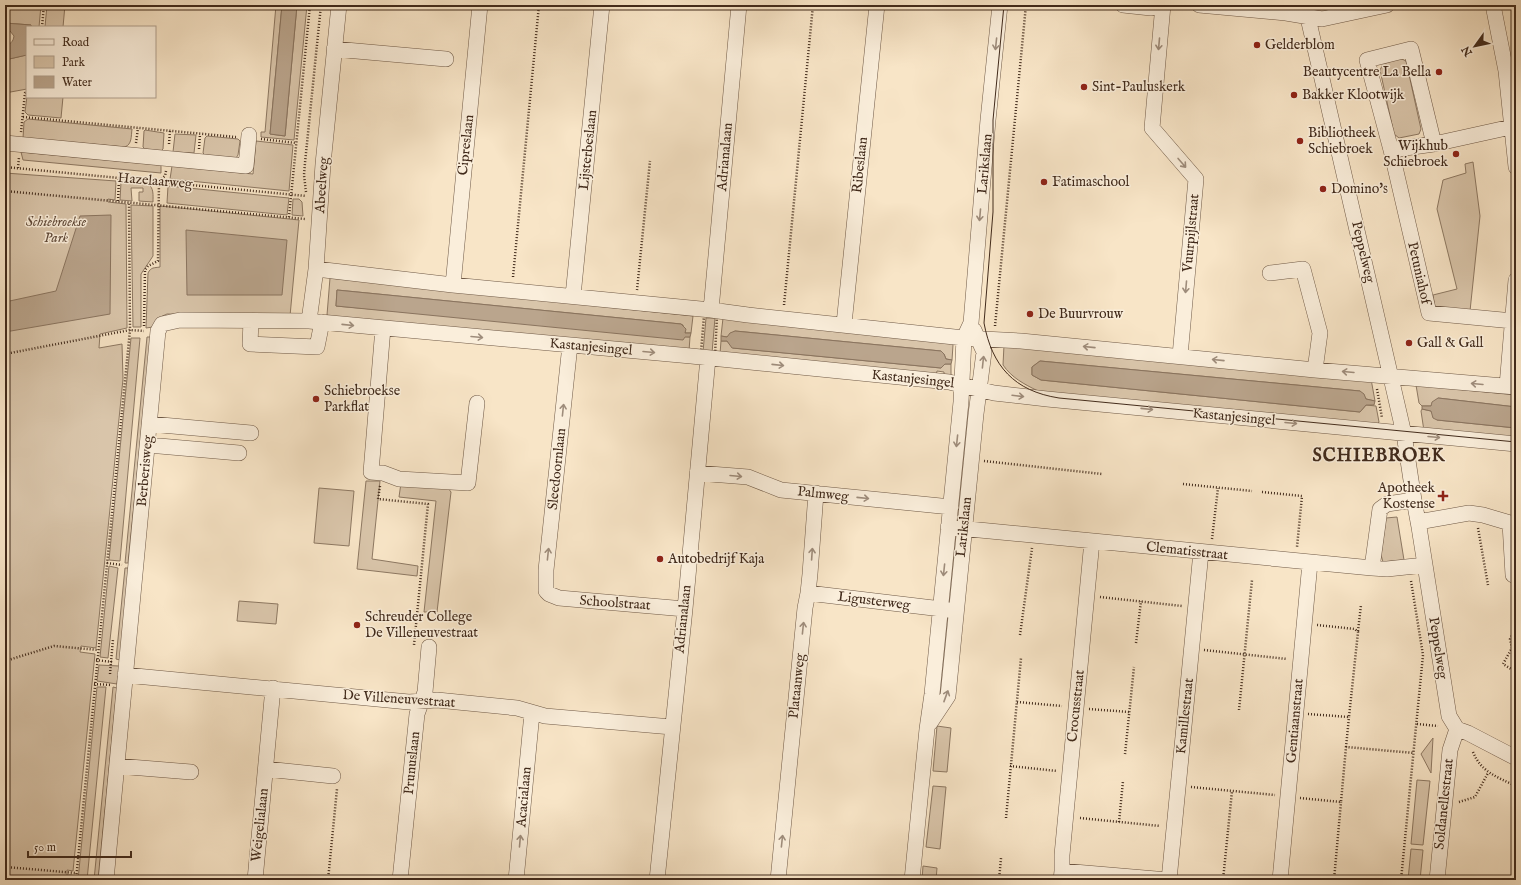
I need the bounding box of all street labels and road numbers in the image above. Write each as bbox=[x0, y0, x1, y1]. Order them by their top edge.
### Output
street label: Lijsterbeslaan bbox=[575, 109, 601, 191]
street label: Cipreslaan bbox=[454, 113, 478, 176]
street label: Adrianalaan bbox=[713, 121, 737, 193]
street label: Larikslaan bbox=[973, 132, 997, 195]
street label: Ribeslaan bbox=[848, 135, 872, 194]
street label: Abeelweg bbox=[311, 156, 333, 215]
street label: Hazelaarweg bbox=[117, 169, 194, 193]
street label: Vuurpijlstraat bbox=[1179, 193, 1203, 274]
street label: Peppelweg bbox=[1347, 219, 1379, 285]
street label: Petuniahof bbox=[1403, 240, 1436, 309]
street label: Kastanjesingel bbox=[549, 334, 633, 360]
street label: Kastanjesingel bbox=[871, 366, 955, 392]
street label: Kastanjesingel bbox=[1192, 404, 1276, 430]
street label: Sleedoornlaan bbox=[544, 427, 570, 511]
street label: Berberisweg bbox=[133, 434, 157, 508]
street label: Palmweg bbox=[796, 482, 850, 506]
street label: Larikslaan bbox=[952, 495, 976, 558]
street label: Clematisstraat bbox=[1145, 538, 1229, 564]
street label: Adrianalaan bbox=[670, 583, 696, 655]
street label: Ligusterweg bbox=[837, 588, 912, 614]
street label: Schoolstraat bbox=[579, 592, 651, 614]
street label: Peppelweg bbox=[1424, 616, 1452, 681]
street label: Plataanweg bbox=[785, 652, 809, 719]
street label: Crocusstraat bbox=[1063, 669, 1089, 743]
street label: Kamillestraat bbox=[1172, 677, 1198, 755]
street label: Gentiaanstraat bbox=[1282, 678, 1308, 764]
street label: De Villeneuvestraat bbox=[342, 686, 456, 712]
street label: Prunuslaan bbox=[400, 730, 424, 795]
street label: Soldanellestraat bbox=[1430, 757, 1458, 851]
street label: Acacialaan bbox=[512, 765, 536, 829]
street label: Weigelialaan bbox=[247, 787, 273, 863]

